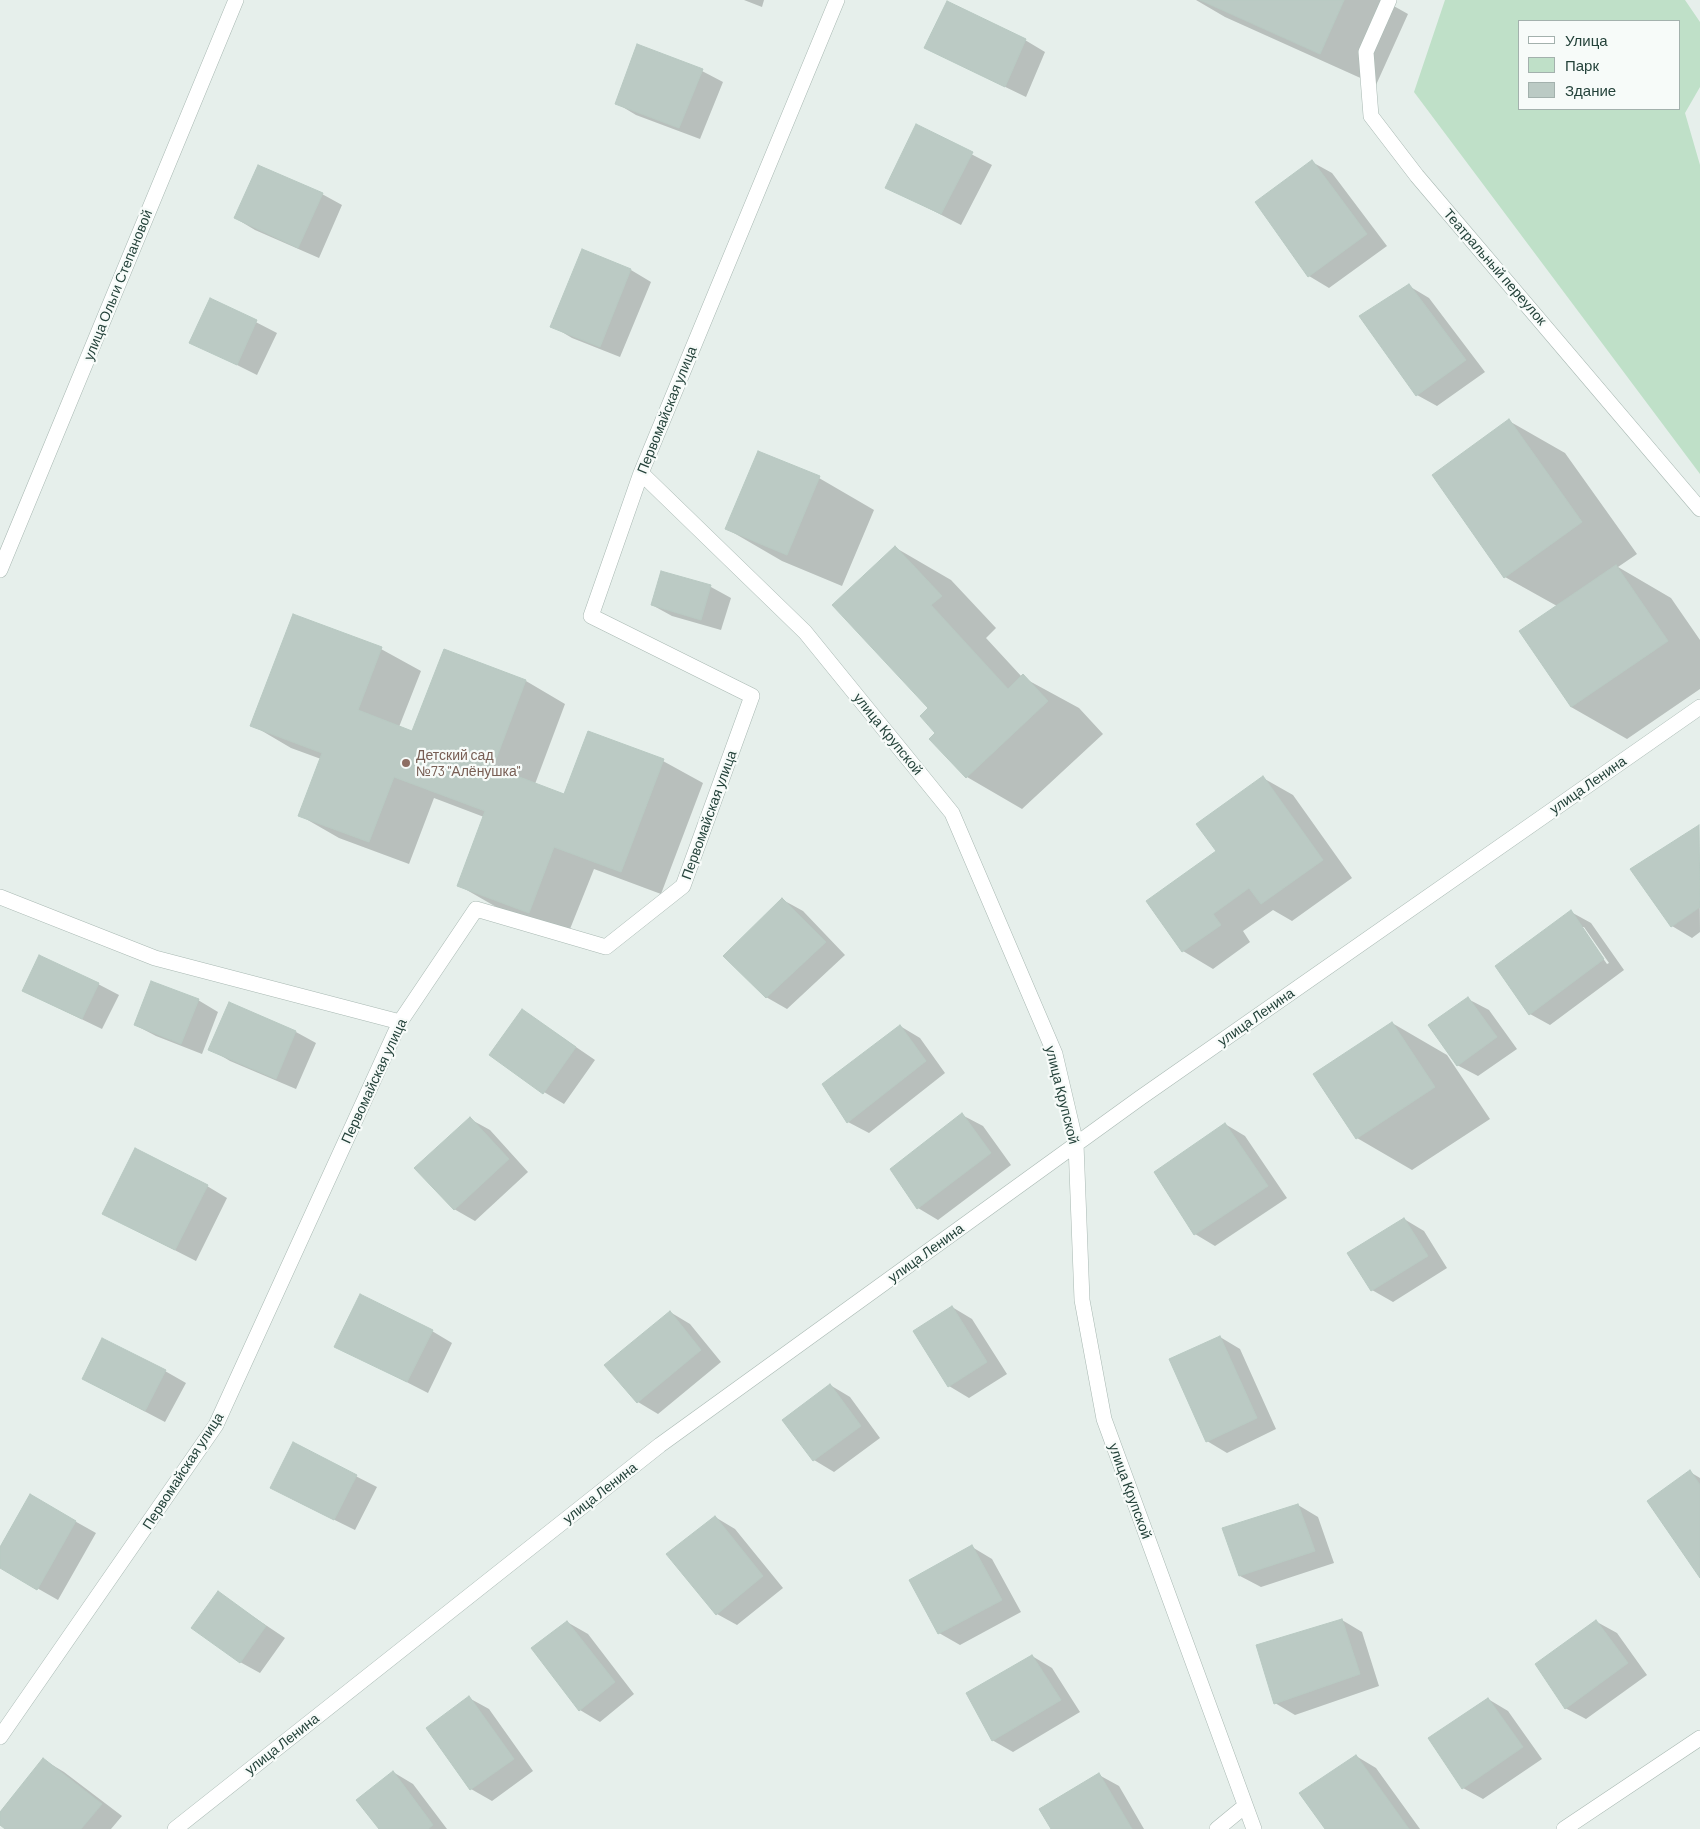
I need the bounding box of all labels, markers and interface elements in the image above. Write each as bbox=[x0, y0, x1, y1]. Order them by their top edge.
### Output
legend bbox=[1518, 20, 1680, 110]
text: Улица bbox=[1565, 31, 1608, 49]
text: Парк bbox=[1565, 56, 1599, 74]
text: Здание bbox=[1565, 81, 1616, 99]
street label: Театральный переулок bbox=[1440, 205, 1550, 329]
street label: улица Ольги Степановой bbox=[80, 207, 156, 363]
street label: Первомайская улица bbox=[634, 344, 700, 476]
street label: улица Крупской bbox=[850, 690, 926, 778]
place label: Детский сад №73 "Алёнушка" bbox=[416, 747, 520, 780]
street label: Первомайская улица bbox=[678, 748, 740, 882]
street label: улица Ленина bbox=[1547, 753, 1629, 817]
marker: Детский сад №73 "Алёнушка" bbox=[400, 757, 412, 769]
street label: улица Ленина bbox=[1215, 985, 1297, 1049]
street label: Первомайская улица bbox=[338, 1016, 410, 1146]
street label: улица Крупской bbox=[1042, 1044, 1082, 1146]
street label: улица Ленина bbox=[885, 1220, 967, 1286]
street label: Первомайская улица bbox=[139, 1409, 227, 1533]
street label: улица Крупской bbox=[1105, 1441, 1155, 1541]
street label: улица Ленина bbox=[560, 1459, 640, 1527]
street label: улица Ленина bbox=[242, 1710, 322, 1778]

